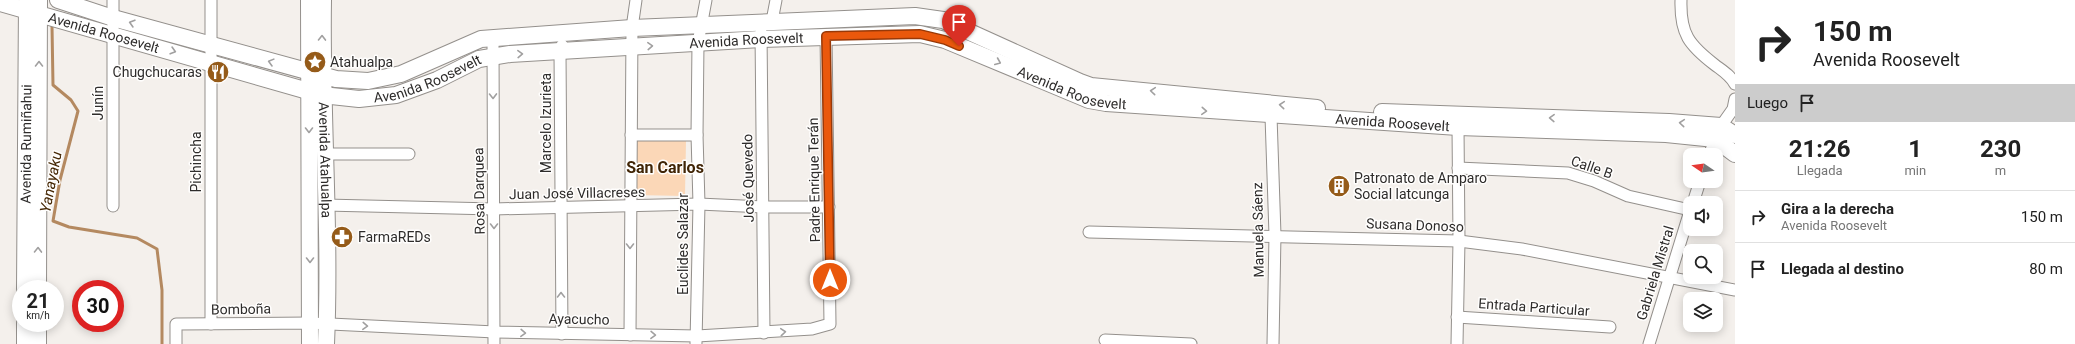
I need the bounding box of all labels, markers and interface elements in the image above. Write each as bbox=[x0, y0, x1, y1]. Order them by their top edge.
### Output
pin bbox=[942, 5, 976, 46]
street label: Avenida Roosevelt bbox=[47, 9, 161, 56]
icon: arrive bbox=[948, 11, 970, 33]
text: 150 m bbox=[1813, 15, 1892, 48]
icon: right bbox=[1747, 16, 1799, 68]
one-way arrow bbox=[129, 19, 136, 28]
street label: Avenida Roosevelt bbox=[689, 30, 804, 51]
one-way arrow bbox=[318, 35, 326, 41]
one-way arrow bbox=[647, 42, 653, 50]
one-way arrow bbox=[169, 46, 176, 55]
place icon: Atahualpa bbox=[302, 49, 328, 75]
one-way arrow bbox=[517, 49, 523, 58]
text: Avenida Roosevelt bbox=[1813, 49, 1960, 70]
street label: Avenida Roosevelt bbox=[373, 51, 484, 105]
place label: Atahualpa bbox=[330, 54, 393, 70]
one-way arrow bbox=[268, 58, 275, 67]
one-way arrow bbox=[995, 58, 1002, 66]
restaurant icon: Chugchucaras bbox=[205, 59, 231, 85]
one-way arrow bbox=[35, 61, 43, 67]
street label: Avenida Roosevelt bbox=[1015, 63, 1127, 112]
place label: Chugchucaras bbox=[113, 64, 202, 80]
street label: Marcelo Izurieta bbox=[538, 73, 554, 173]
street label: Avenida Rumiñahui bbox=[18, 84, 34, 204]
street label: Junín bbox=[90, 86, 106, 120]
one-way arrow bbox=[1150, 87, 1156, 96]
icon: arrive bbox=[1796, 92, 1818, 114]
one-way arrow bbox=[489, 93, 497, 99]
text: Luego bbox=[1747, 94, 1788, 112]
one-way arrow bbox=[1279, 100, 1285, 109]
street label: Avenida Atahualpa bbox=[316, 102, 335, 218]
one-way arrow bbox=[1201, 106, 1207, 115]
street label: Avenida Roosevelt bbox=[1335, 111, 1451, 134]
one-way arrow bbox=[1549, 114, 1555, 122]
street label: Padre Enrique Terán bbox=[805, 117, 823, 243]
one-way arrow bbox=[1679, 118, 1685, 127]
one-way arrow bbox=[305, 127, 313, 133]
street label: Pichincha bbox=[188, 131, 204, 193]
street label: José Quevedo bbox=[739, 134, 757, 222]
text: 21:26 bbox=[1789, 135, 1851, 163]
text: 1 bbox=[1908, 135, 1922, 163]
text: 230 bbox=[1980, 135, 2021, 163]
street label: Rosa Darquea bbox=[470, 147, 488, 235]
north arrow bbox=[1683, 148, 1723, 188]
map controls bbox=[1683, 148, 1723, 332]
water label: Yanayaku bbox=[36, 150, 66, 214]
street label: Calle B bbox=[1569, 152, 1615, 182]
district label: San Carlos bbox=[626, 158, 704, 177]
text: Llegada bbox=[1797, 163, 1843, 178]
text: min bbox=[1904, 163, 1926, 178]
text: m bbox=[1995, 163, 2006, 178]
place label: Patronato de Amparo Social latcunga bbox=[1354, 170, 1487, 202]
building icon: Patronato de Amparo Social latcunga bbox=[1326, 173, 1352, 199]
street label: Manuela Sáenz bbox=[1249, 182, 1267, 278]
street label: Juan José Villacreses bbox=[509, 184, 645, 202]
street label: Euclides Salazar bbox=[675, 193, 691, 295]
button: sound bbox=[1683, 196, 1723, 236]
text: Gira a la derecha bbox=[1781, 200, 1894, 218]
icon: right bbox=[1747, 206, 1769, 228]
text: 150 m bbox=[2021, 208, 2063, 226]
street label: Susana Donoso bbox=[1366, 215, 1464, 235]
text: Avenida Roosevelt bbox=[1781, 218, 1887, 233]
one-way arrow bbox=[490, 223, 498, 229]
pharmacy icon: FarmaREDs bbox=[329, 224, 355, 250]
street label: Gabriela Mistral bbox=[1633, 224, 1677, 322]
place label: FarmaREDs bbox=[358, 229, 431, 245]
one-way arrow bbox=[626, 243, 634, 249]
button: search bbox=[1683, 244, 1723, 284]
one-way arrow bbox=[34, 247, 42, 253]
one-way arrow bbox=[306, 257, 314, 263]
icon: arrive bbox=[1747, 258, 1769, 280]
position arrow bbox=[809, 259, 851, 301]
text: Llegada al destino bbox=[1781, 260, 1904, 278]
text: 80 m bbox=[2029, 260, 2063, 278]
speed limit sign: 30 bbox=[72, 280, 124, 332]
text: 21 bbox=[27, 289, 49, 313]
one-way arrow bbox=[557, 292, 565, 298]
button: layers bbox=[1683, 292, 1723, 332]
street label: Entrada Particular bbox=[1478, 295, 1590, 319]
street label: Bomboña bbox=[211, 300, 271, 318]
text: km/h bbox=[26, 310, 50, 321]
street label: Ayacucho bbox=[548, 310, 610, 328]
one-way arrow bbox=[362, 321, 368, 330]
one-way arrow bbox=[780, 327, 786, 336]
one-way arrow bbox=[520, 329, 526, 337]
one-way arrow bbox=[650, 331, 656, 340]

